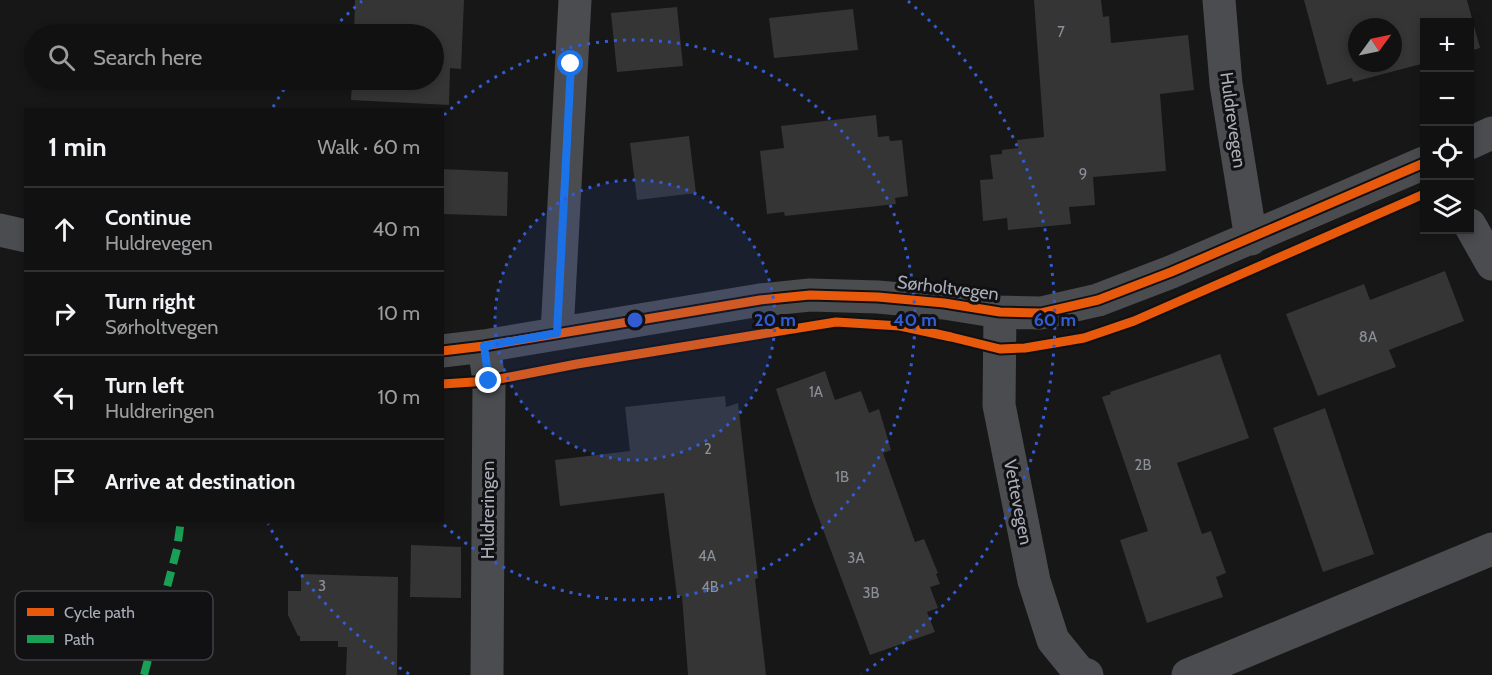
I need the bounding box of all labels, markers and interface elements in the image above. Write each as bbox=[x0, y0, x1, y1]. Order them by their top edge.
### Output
north arrow bbox=[1348, 18, 1402, 72]
map controls bbox=[1420, 18, 1474, 234]
button: + bbox=[1420, 18, 1474, 72]
house number: 7 bbox=[1057, 23, 1065, 41]
search box bbox=[24, 24, 444, 90]
icon: search bbox=[45, 41, 78, 74]
text: Search here bbox=[93, 44, 202, 71]
route start bbox=[557, 50, 583, 76]
street label: Huldrevegen bbox=[1215, 71, 1251, 169]
button: − bbox=[1420, 72, 1474, 126]
button: locate bbox=[1420, 126, 1474, 180]
text: 1 min bbox=[48, 131, 107, 163]
text: Walk · 60 m bbox=[317, 135, 420, 159]
house number: 9 bbox=[1079, 165, 1087, 183]
button: layers bbox=[1420, 180, 1474, 234]
text: Continue bbox=[105, 204, 191, 231]
icon: ahead bbox=[48, 213, 81, 246]
text: 40 m bbox=[372, 217, 420, 241]
text: Huldrevegen bbox=[105, 231, 213, 255]
street label: Sørholtvegen bbox=[896, 271, 1000, 305]
text: Turn right bbox=[105, 288, 195, 315]
icon: right bbox=[48, 297, 81, 330]
text: 10 m bbox=[377, 301, 420, 325]
text: 20 m bbox=[754, 309, 796, 331]
text: 40 m bbox=[893, 309, 937, 331]
text: 60 m bbox=[1034, 309, 1076, 331]
centre of rings bbox=[625, 310, 645, 330]
text: Sørholtvegen bbox=[105, 315, 218, 339]
house number: 8A bbox=[1359, 328, 1378, 346]
route end bbox=[475, 367, 501, 393]
text: Turn left bbox=[105, 372, 184, 399]
icon: left bbox=[48, 381, 81, 414]
house number: 1A bbox=[809, 383, 824, 401]
text: 10 m bbox=[377, 385, 420, 409]
text: Huldreringen bbox=[105, 399, 215, 423]
house number: 2 bbox=[704, 440, 712, 458]
house number: 2B bbox=[1135, 456, 1151, 474]
street label: Vettevegen bbox=[999, 457, 1037, 547]
street label: Huldreringen bbox=[477, 461, 499, 559]
icon: arrive bbox=[48, 465, 81, 498]
text: Arrive at destination bbox=[105, 468, 295, 495]
house number: 1B bbox=[835, 468, 849, 486]
house number: 4A bbox=[698, 547, 717, 565]
house number: 3A bbox=[847, 549, 865, 567]
house number: 3 bbox=[318, 577, 326, 595]
house number: 4B bbox=[701, 578, 719, 596]
house number: 3B bbox=[862, 584, 880, 602]
legend bbox=[15, 591, 213, 660]
text: Cycle path bbox=[64, 603, 135, 622]
text: Path bbox=[64, 630, 95, 649]

